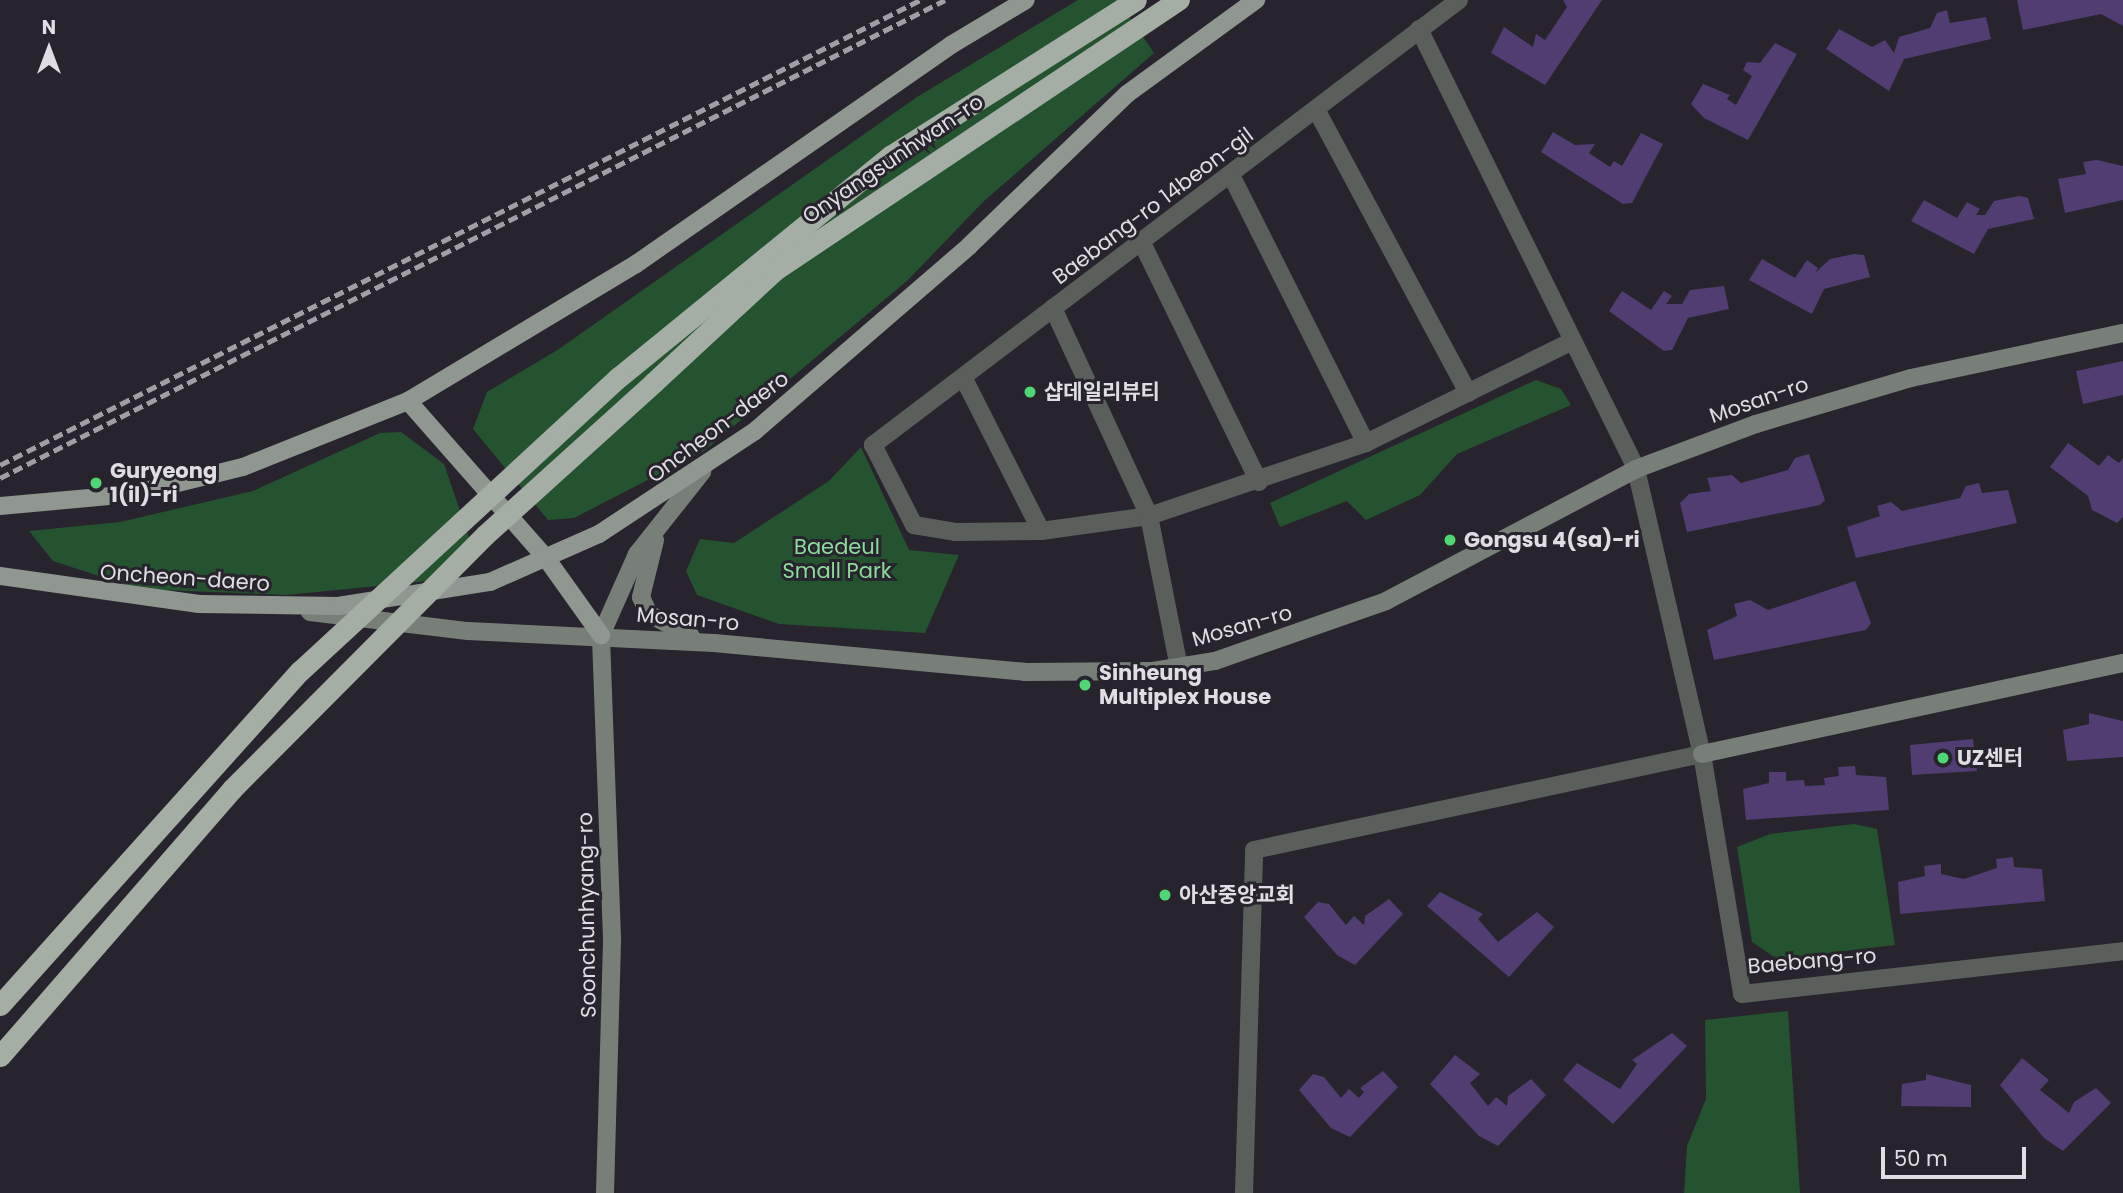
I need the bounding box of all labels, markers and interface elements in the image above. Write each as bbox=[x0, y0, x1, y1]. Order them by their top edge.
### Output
north arrow bbox=[14, 14, 84, 84]
text: N bbox=[42, 14, 56, 41]
street label: Onyangsunhwan-ro bbox=[798, 89, 988, 229]
street label: Baebang-ro 14beon-gil bbox=[1048, 122, 1258, 290]
street label: Oncheon-daero bbox=[642, 366, 794, 488]
street label: Mosan-ro bbox=[1706, 371, 1812, 429]
place label: 샵데일리뷰티 bbox=[1044, 379, 1160, 405]
marker: 샵데일리뷰티 bbox=[1022, 384, 1038, 400]
place label: Guryeong 1(il)-ri bbox=[110, 458, 217, 508]
marker: Guryeong 1(il)-ri bbox=[88, 475, 104, 491]
place label: Gongsu 4(sa)-ri bbox=[1464, 527, 1640, 553]
marker: Gongsu 4(sa)-ri bbox=[1442, 532, 1458, 548]
park label: Baedeul Small Park bbox=[782, 534, 892, 584]
street label: Oncheon-daero bbox=[99, 559, 271, 597]
street label: Mosan-ro bbox=[1189, 600, 1295, 652]
street label: Mosan-ro bbox=[636, 602, 740, 636]
place label: Sinheung Multiplex House bbox=[1099, 660, 1271, 710]
marker: Sinheung Multiplex House bbox=[1077, 677, 1093, 693]
place label: UZ센터 bbox=[1957, 745, 2023, 771]
marker: UZ센터 bbox=[1935, 750, 1951, 766]
street label: Soonchunhyang-ro bbox=[573, 812, 601, 1018]
place label: 아산중앙교회 bbox=[1179, 882, 1295, 908]
marker: 아산중앙교회 bbox=[1157, 887, 1173, 903]
street label: Baebang-ro bbox=[1747, 943, 1877, 979]
scale bar bbox=[1885, 1134, 2030, 1178]
text: 50 m bbox=[1894, 1144, 1948, 1173]

